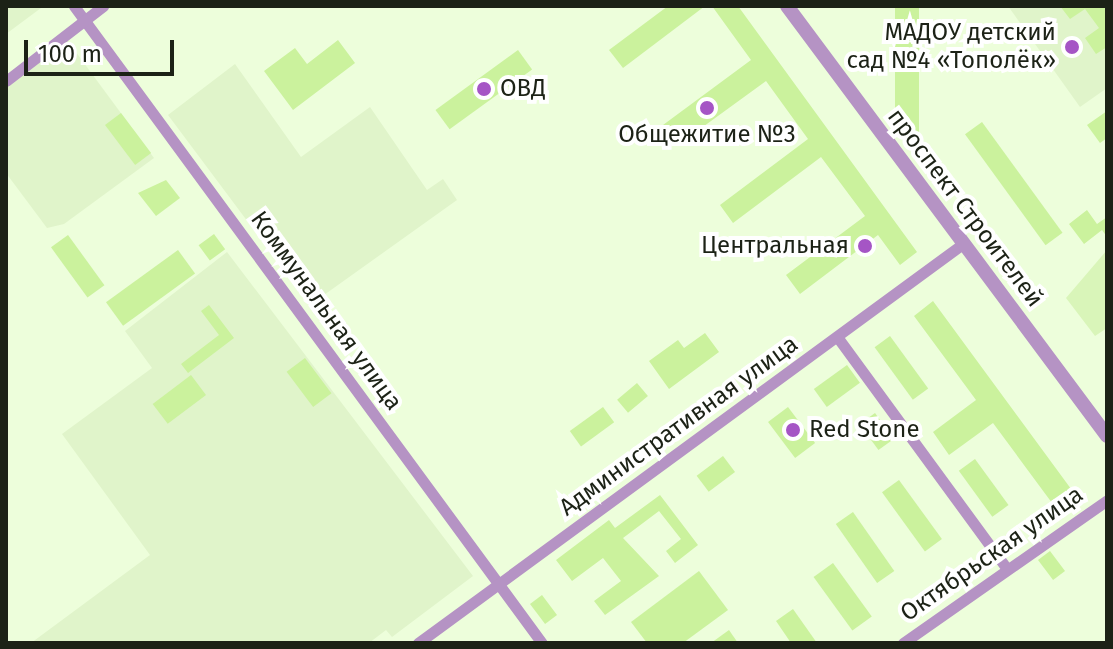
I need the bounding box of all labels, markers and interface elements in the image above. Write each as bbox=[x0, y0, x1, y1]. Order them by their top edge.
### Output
place label: МАДОУ детский сад №4 «Тополёк» bbox=[847, 19, 1056, 75]
scale bar bbox=[28, 24, 178, 74]
marker: МАДОУ детский сад №4 «Тополёк» bbox=[1063, 38, 1081, 56]
text: 100 m bbox=[38, 40, 102, 68]
place label: ОВД bbox=[500, 75, 546, 103]
marker: ОВД bbox=[475, 80, 493, 98]
marker: Общежитие №3 bbox=[698, 99, 716, 117]
street label: проспект Строителей bbox=[881, 103, 1049, 313]
place label: Общежитие №3 bbox=[618, 121, 796, 149]
street label: Коммунальная улица bbox=[244, 206, 408, 416]
place label: Центральная bbox=[701, 232, 849, 260]
marker: Центральная bbox=[856, 237, 874, 255]
street label: Административная улица bbox=[554, 330, 804, 522]
place label: Red Stone bbox=[809, 416, 919, 444]
marker: Red Stone bbox=[784, 421, 802, 439]
street label: Октябрьская улица bbox=[895, 480, 1089, 628]

